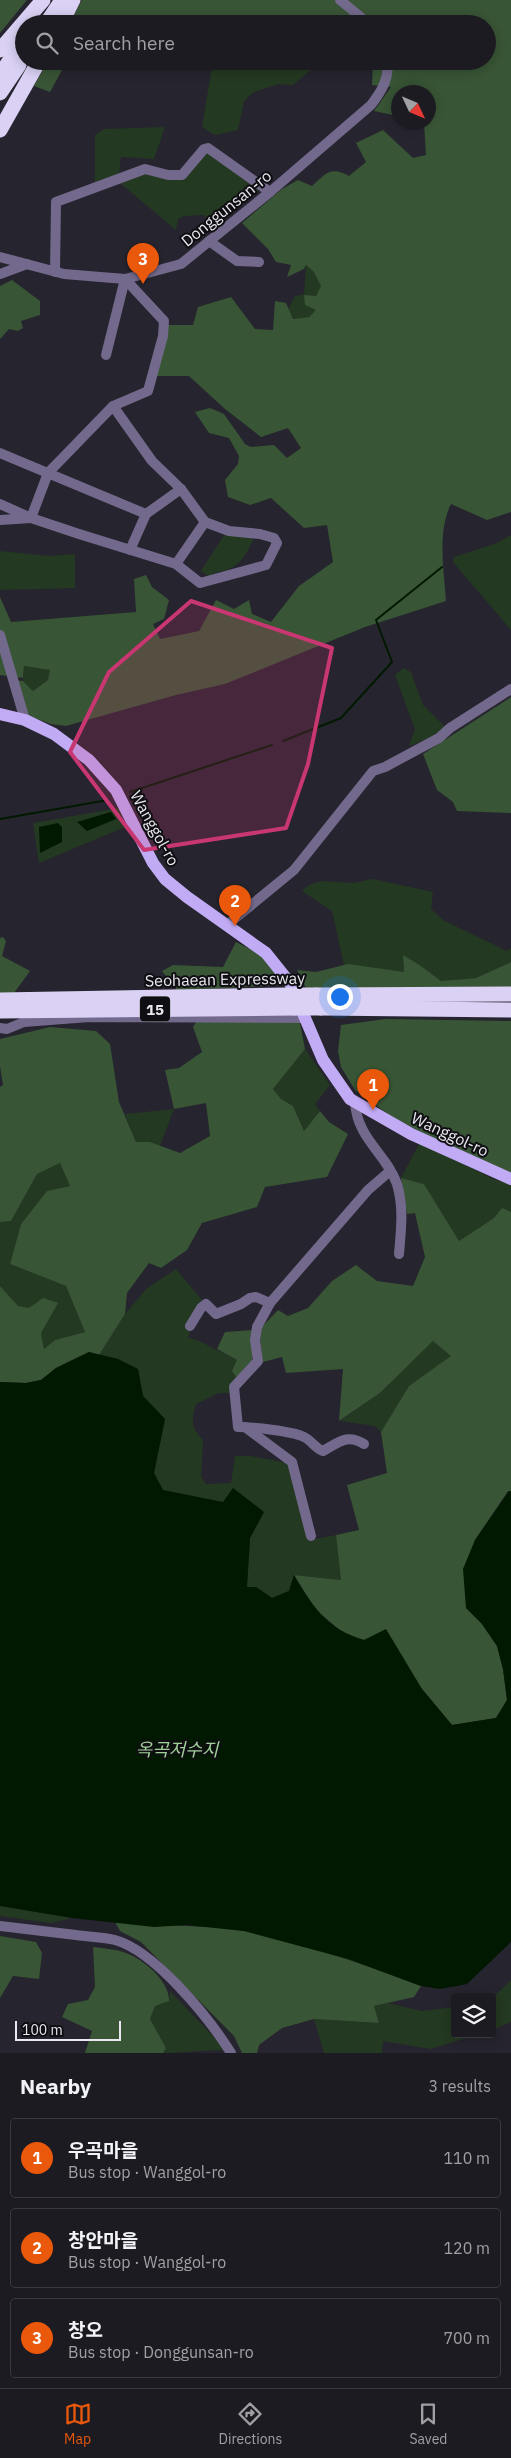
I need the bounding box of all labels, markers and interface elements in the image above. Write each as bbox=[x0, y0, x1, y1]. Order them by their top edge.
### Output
search box bbox=[15, 15, 496, 70]
icon: search bbox=[33, 29, 61, 57]
text: Search here bbox=[73, 31, 175, 55]
north arrow bbox=[391, 85, 436, 130]
street label: Donggunsan-ro bbox=[177, 165, 275, 251]
pin: 3 bbox=[127, 243, 159, 284]
street label: Wanggol-ro bbox=[126, 787, 184, 869]
pin: 2 bbox=[219, 885, 251, 926]
street label: Seohaean Expressway bbox=[145, 968, 305, 990]
your location bbox=[327, 984, 353, 1010]
road number: 15 bbox=[140, 996, 170, 1022]
pin: 1 bbox=[357, 1069, 389, 1110]
street label: Wanggol-ro bbox=[408, 1107, 492, 1161]
water label: 옥곡저수지 bbox=[136, 1738, 220, 1761]
map controls bbox=[451, 1993, 496, 2038]
button: layers bbox=[451, 1993, 496, 2038]
scale bar bbox=[15, 2018, 121, 2041]
text: 100 m bbox=[22, 2021, 63, 2039]
text: Nearby bbox=[20, 2072, 91, 2100]
text: 3 results bbox=[428, 2076, 491, 2096]
text: 우곡마을 bbox=[68, 2138, 138, 2162]
text: 1 bbox=[32, 2148, 42, 2168]
text: 110 m bbox=[443, 2148, 490, 2168]
text: Bus stop · Wanggol-ro bbox=[68, 2162, 226, 2182]
text: 창안마을 bbox=[68, 2228, 138, 2252]
text: 2 bbox=[32, 2238, 42, 2258]
text: 120 m bbox=[443, 2238, 490, 2258]
text: Bus stop · Wanggol-ro bbox=[68, 2252, 226, 2272]
text: 창오 bbox=[68, 2318, 103, 2342]
text: 3 bbox=[32, 2328, 42, 2348]
text: 700 m bbox=[443, 2328, 490, 2348]
text: Bus stop · Donggunsan-ro bbox=[68, 2342, 254, 2362]
tab: Map bbox=[64, 2400, 92, 2448]
tab: Directions bbox=[219, 2400, 282, 2448]
tab: Saved bbox=[409, 2400, 447, 2448]

